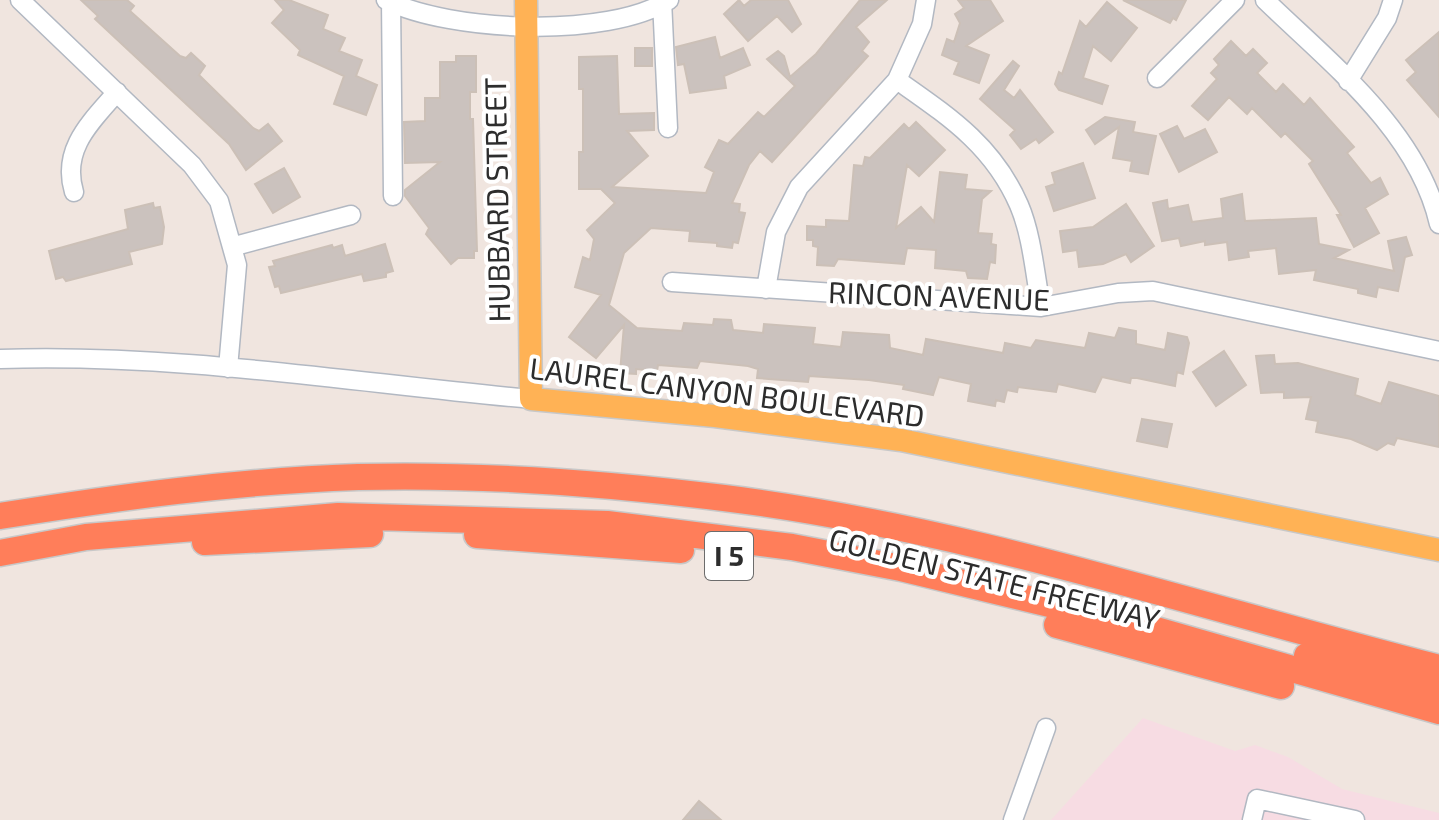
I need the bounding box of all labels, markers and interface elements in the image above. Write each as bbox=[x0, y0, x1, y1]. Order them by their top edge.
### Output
street label: HUBBARD STREET bbox=[476, 77, 516, 323]
street label: RINCON AVENUE bbox=[827, 273, 1051, 317]
street label: LAUREL CANYON BOULEVARD bbox=[528, 349, 927, 433]
street label: GOLDEN STATE FREEWAY bbox=[825, 520, 1163, 637]
road number: I 5 bbox=[705, 532, 753, 580]

